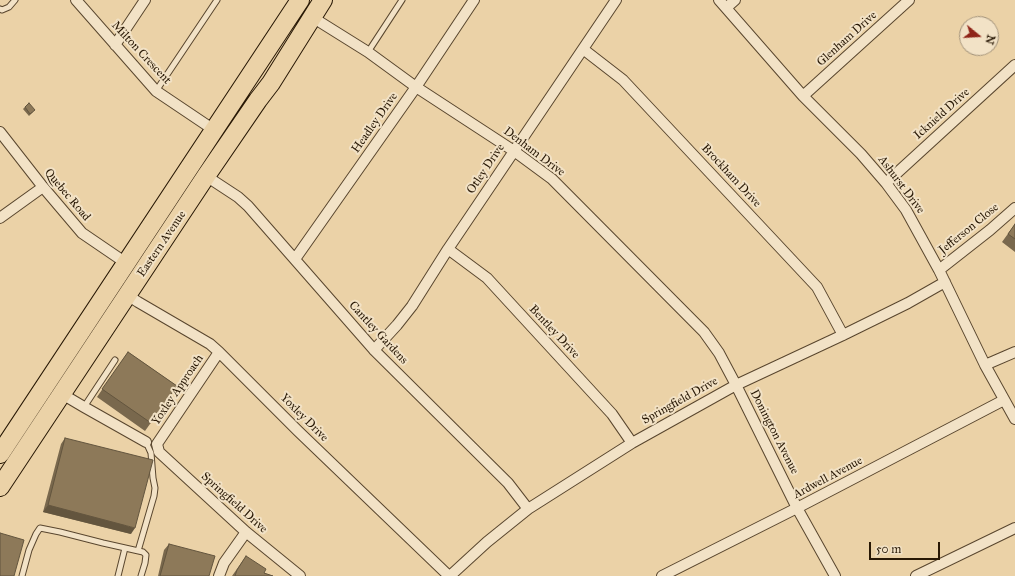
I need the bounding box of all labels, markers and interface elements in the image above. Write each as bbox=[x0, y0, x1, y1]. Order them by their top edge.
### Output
street label: Glenham Drive bbox=[814, 8, 880, 70]
north arrow bbox=[959, 16, 999, 56]
street label: Milton Crescent bbox=[108, 18, 174, 88]
text: N bbox=[982, 33, 998, 46]
street label: Icknield Drive bbox=[911, 85, 973, 143]
street label: Headley Drive bbox=[349, 90, 401, 156]
street label: Denham Drive bbox=[500, 124, 568, 180]
street label: Otley Drive bbox=[464, 141, 508, 197]
street label: Brockham Drive bbox=[698, 141, 764, 211]
street label: Ashurst Drive bbox=[875, 153, 927, 217]
street label: Quebec Road bbox=[41, 166, 93, 224]
street label: Jefferson Close bbox=[936, 201, 1002, 257]
street label: Eastern Avenue bbox=[135, 208, 189, 280]
street label: Cantley Gardens bbox=[345, 299, 411, 367]
street label: Bentley Drive bbox=[526, 302, 582, 362]
street label: Yoxley Approach bbox=[149, 352, 207, 428]
street label: Springfield Drive bbox=[640, 374, 720, 428]
street label: Donington Avenue bbox=[746, 387, 802, 477]
street label: Yoxley Drive bbox=[277, 391, 331, 445]
street label: Ardwell Avenue bbox=[791, 454, 865, 502]
street label: Springfield Drive bbox=[198, 469, 270, 537]
scale bar bbox=[871, 534, 942, 560]
text: 50 m bbox=[876, 542, 901, 556]

